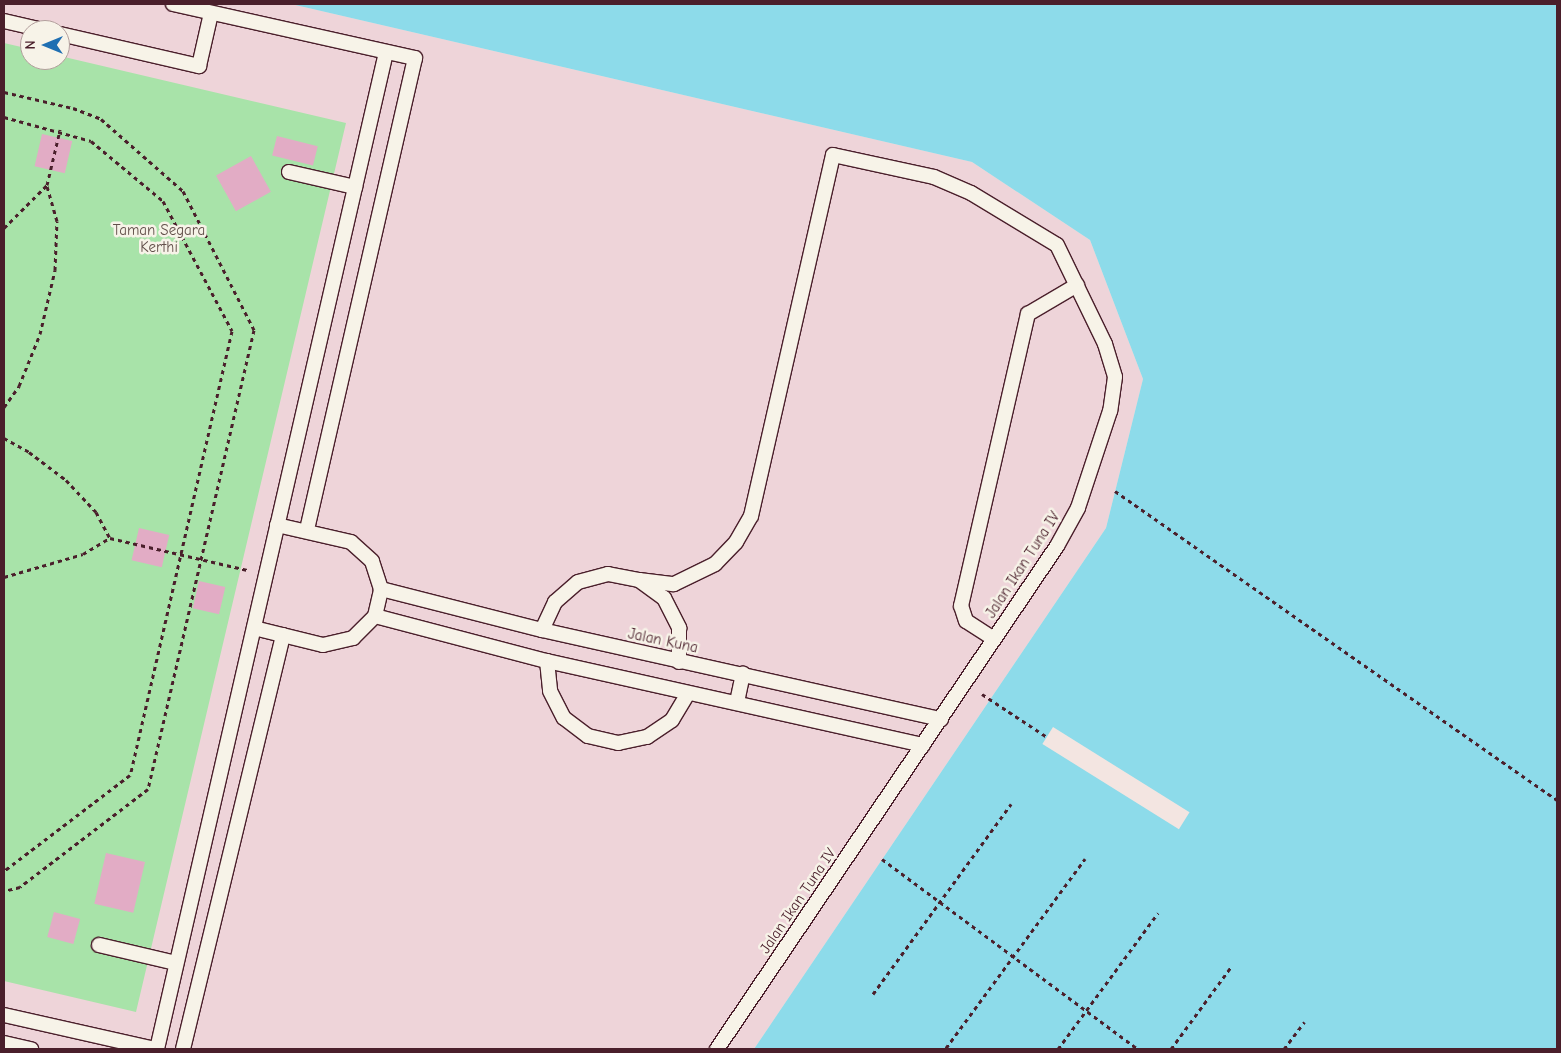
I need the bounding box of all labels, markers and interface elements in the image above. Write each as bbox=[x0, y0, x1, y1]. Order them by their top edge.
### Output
north arrow bbox=[20, 20, 70, 70]
text: N bbox=[22, 40, 39, 50]
park label: Taman Segara Kerthi bbox=[113, 221, 205, 256]
street label: Jalan Ikan Tuna IV bbox=[982, 508, 1064, 622]
street label: Jalan Kuna bbox=[626, 625, 700, 657]
street label: Jalan Ikan Tuna IV bbox=[756, 845, 840, 957]

